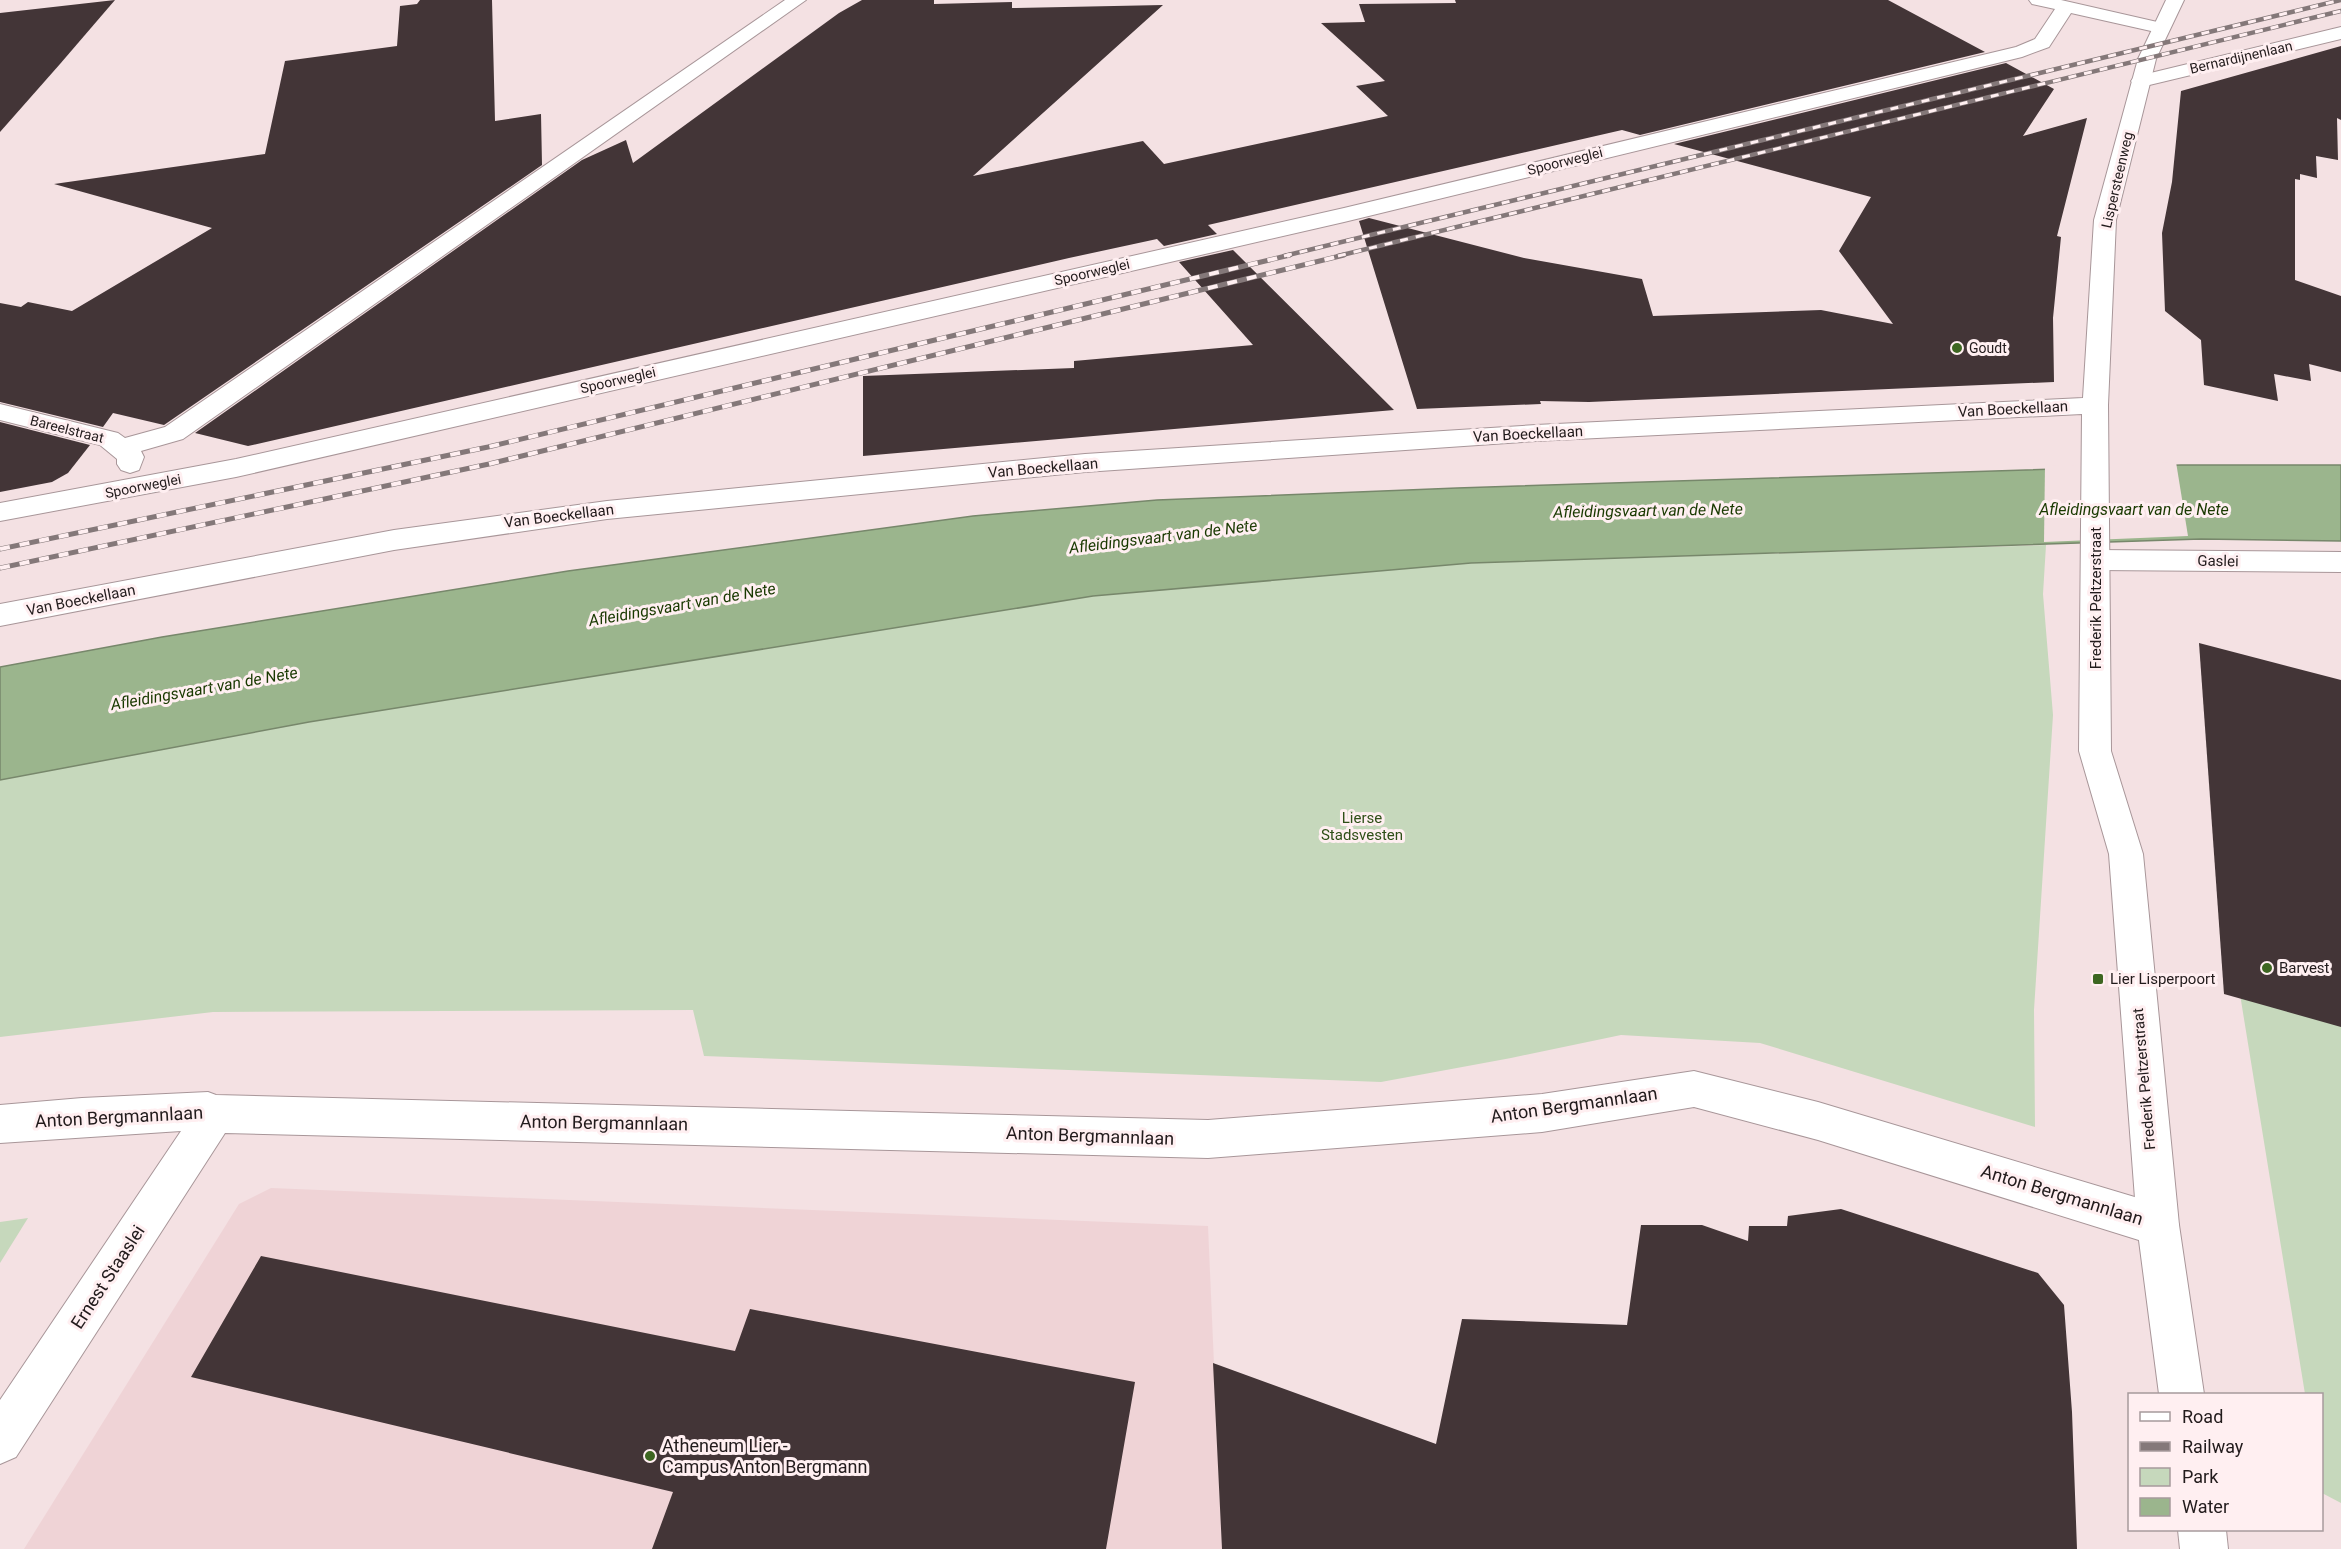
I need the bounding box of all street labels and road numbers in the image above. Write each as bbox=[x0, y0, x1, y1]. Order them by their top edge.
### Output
street label: Bernardijnenlaan bbox=[2188, 37, 2294, 77]
street label: Lispersteenweg bbox=[2098, 130, 2136, 230]
street label: Spoorweglei bbox=[1526, 144, 1604, 178]
street label: Spoorweglei bbox=[1053, 256, 1131, 288]
street label: Spoorweglei bbox=[579, 364, 657, 396]
street label: Van Boeckellaan bbox=[1957, 397, 2069, 421]
street label: Bareelstraat bbox=[29, 412, 106, 446]
street label: Van Boeckellaan bbox=[1472, 422, 1584, 446]
street label: Van Boeckellaan bbox=[987, 454, 1099, 482]
street label: Spoorweglei bbox=[104, 471, 182, 501]
street label: Van Boeckellaan bbox=[503, 500, 615, 532]
street label: Frederik Peltzerstraat bbox=[2087, 527, 2105, 669]
street label: Gaslei bbox=[2197, 552, 2239, 570]
street label: Van Boeckellaan bbox=[25, 581, 137, 619]
street label: Frederik Peltzerstraat bbox=[2129, 1007, 2159, 1151]
street label: Anton Bergmannlaan bbox=[1489, 1082, 1659, 1127]
street label: Anton Bergmannlaan bbox=[34, 1102, 204, 1131]
street label: Anton Bergmannlaan bbox=[520, 1111, 688, 1134]
street label: Anton Bergmannlaan bbox=[1006, 1122, 1174, 1149]
street label: Anton Bergmannlaan bbox=[1979, 1160, 2146, 1229]
street label: Ernest Staaslei bbox=[66, 1221, 149, 1332]

